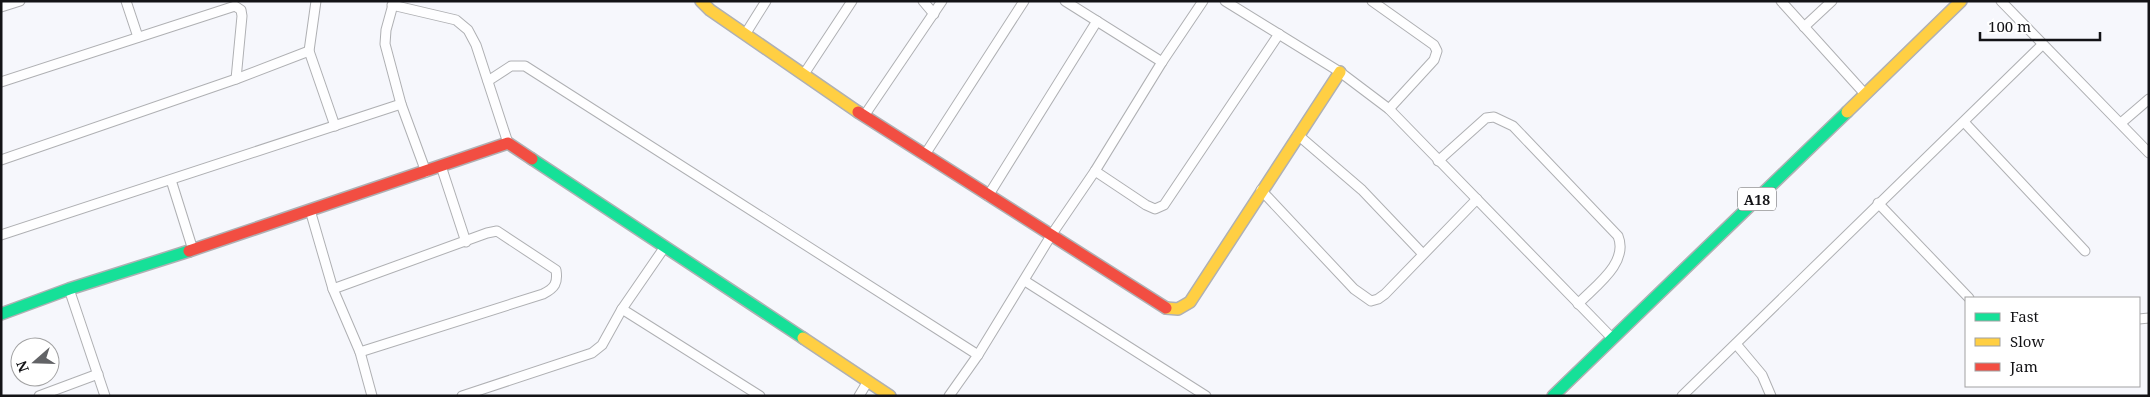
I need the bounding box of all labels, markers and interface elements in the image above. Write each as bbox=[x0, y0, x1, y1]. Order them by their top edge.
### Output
scale bar bbox=[1980, 10, 2100, 42]
text: 100 m bbox=[1988, 16, 2031, 36]
road number: A18 bbox=[1738, 188, 1776, 210]
legend bbox=[1965, 297, 2140, 387]
text: Fast bbox=[2010, 306, 2039, 326]
text: Slow bbox=[2010, 331, 2044, 351]
north arrow bbox=[10, 337, 60, 387]
text: Jam bbox=[2009, 356, 2038, 376]
text: N bbox=[11, 358, 33, 375]

